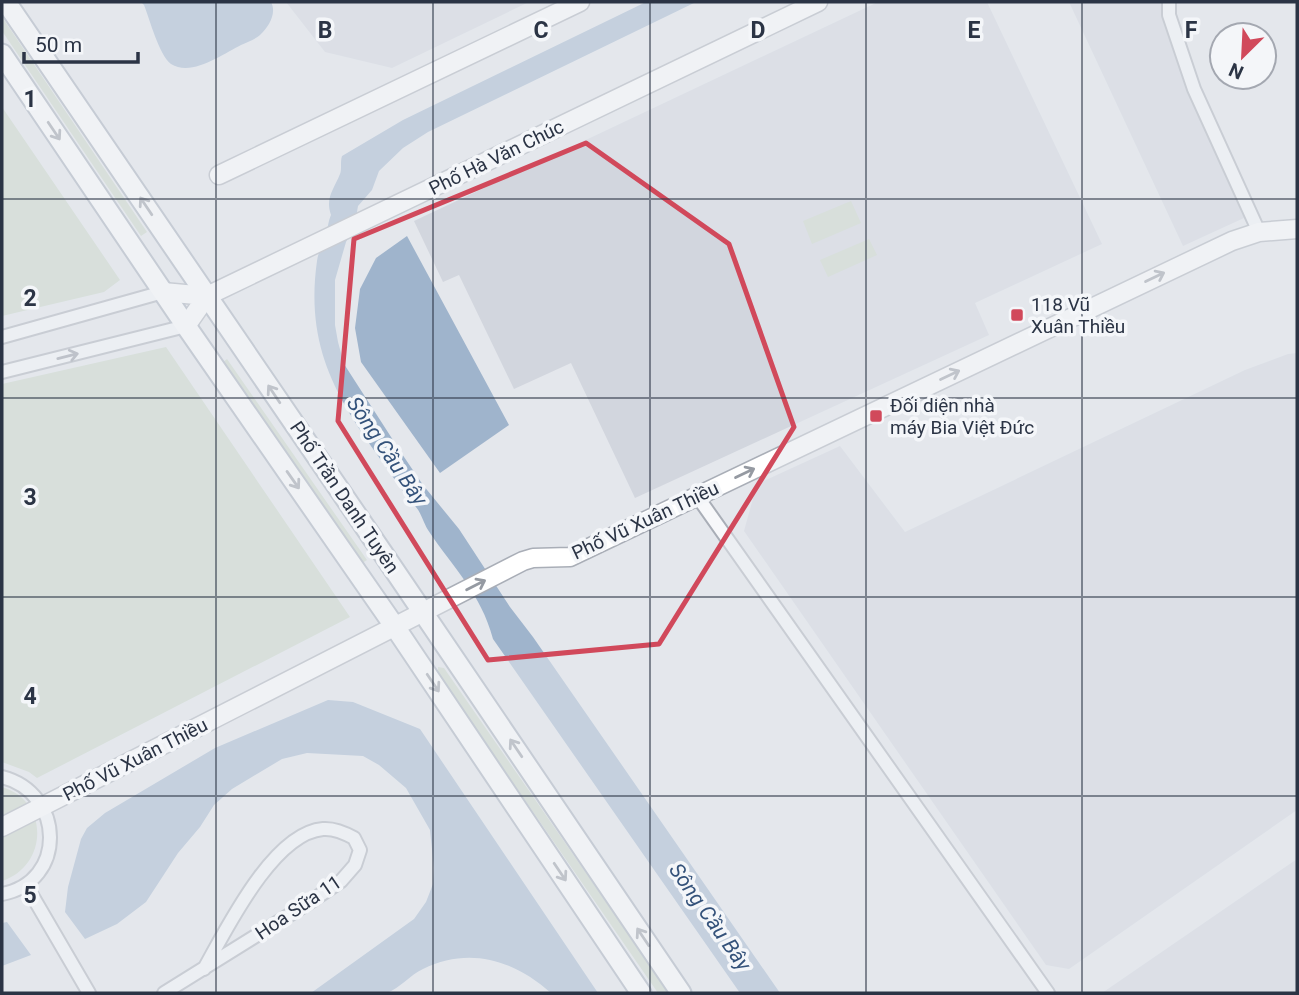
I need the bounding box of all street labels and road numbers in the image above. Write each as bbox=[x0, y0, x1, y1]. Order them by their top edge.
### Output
street label: Phố Hà Văn Chúc bbox=[425, 115, 567, 200]
street label: Phố Trần Danh Tuyên bbox=[285, 417, 404, 578]
street label: Phố Vũ Xuân Thiều bbox=[568, 476, 722, 565]
street label: Phố Vũ Xuân Thiều bbox=[59, 713, 211, 806]
street label: Hoa Sữa 11 bbox=[251, 870, 346, 945]

